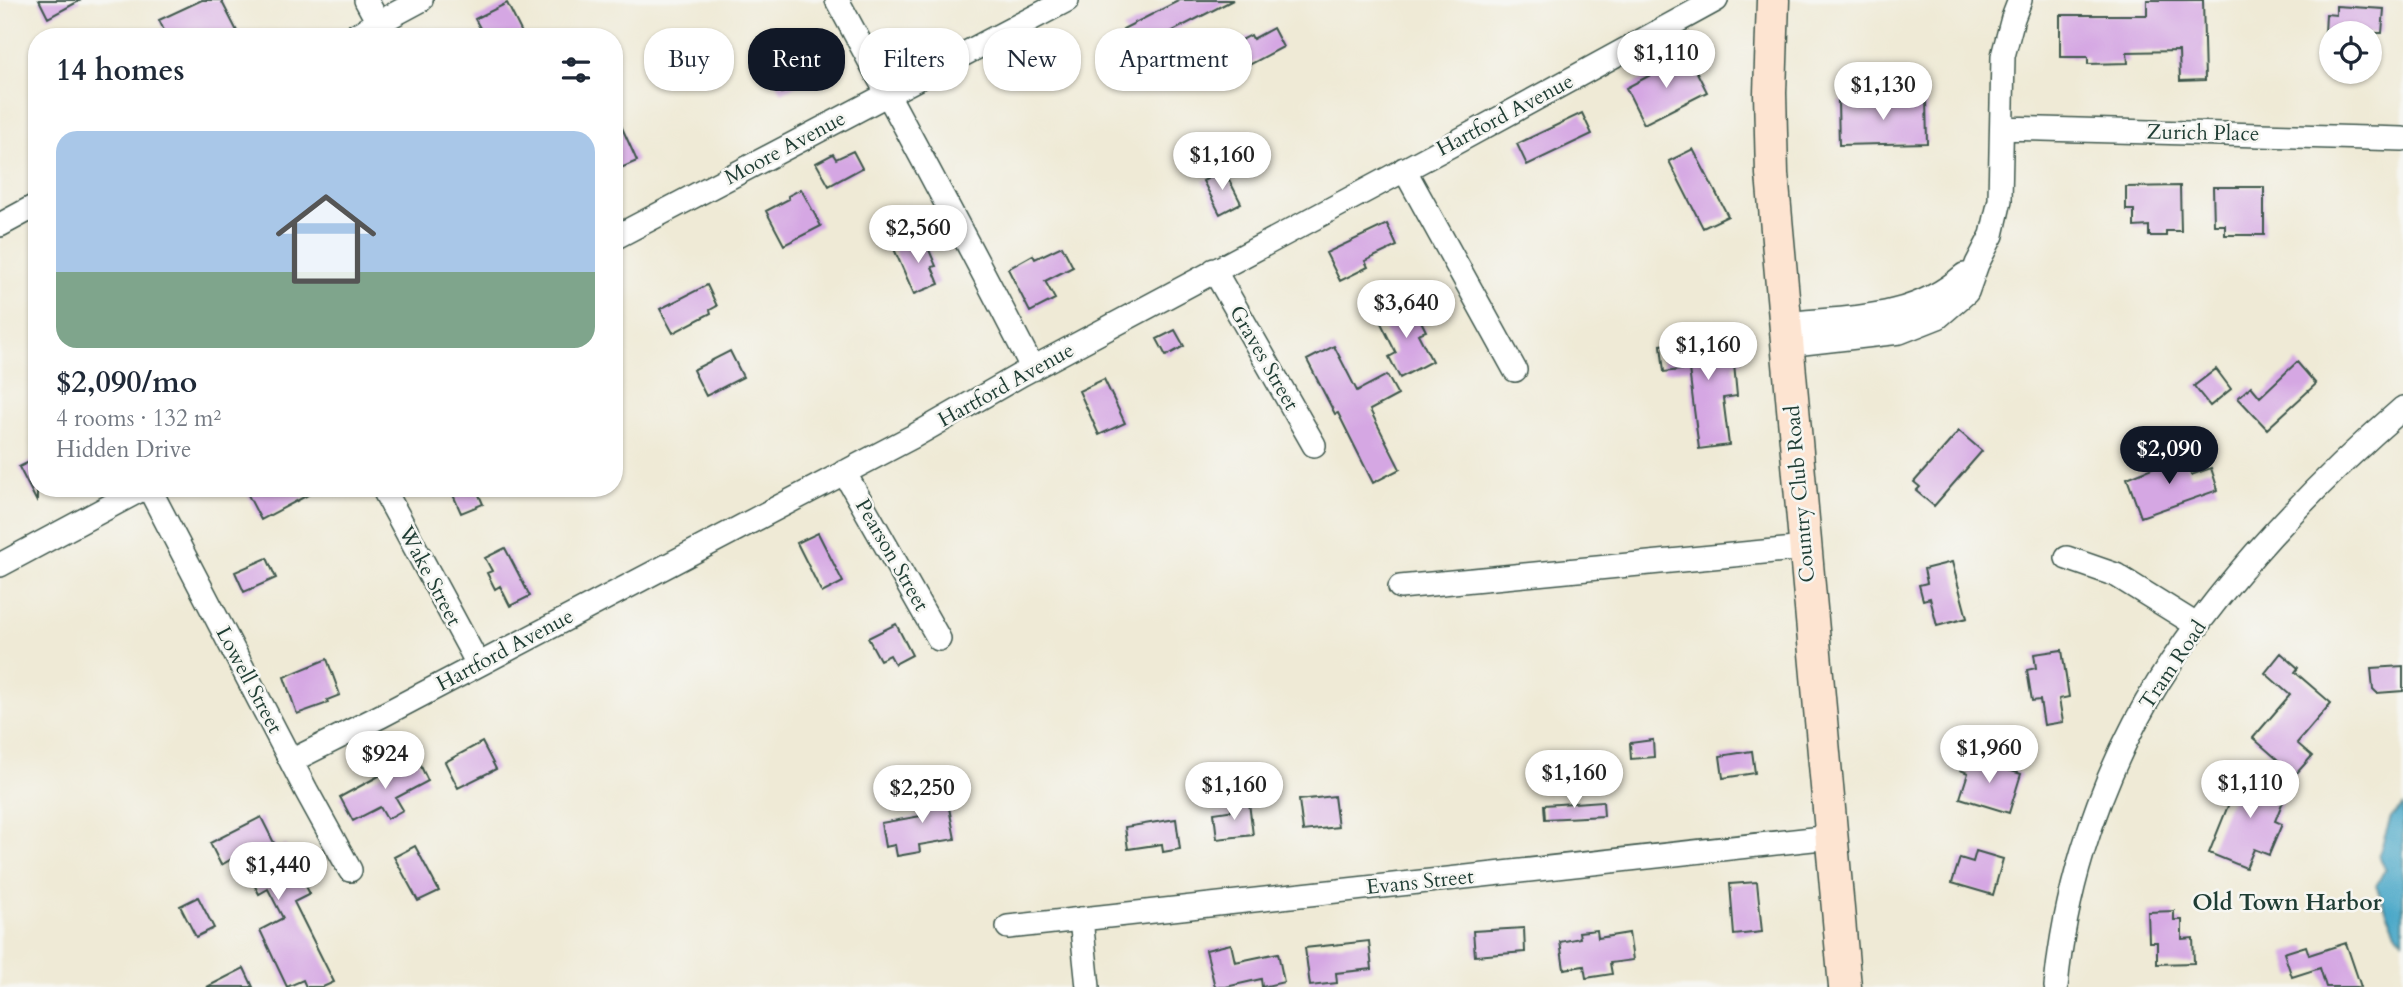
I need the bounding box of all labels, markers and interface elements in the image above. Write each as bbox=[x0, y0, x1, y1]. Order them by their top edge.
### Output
map controls bbox=[2319, 21, 2382, 84]
button: locate bbox=[2319, 21, 2382, 84]
chip: Buy bbox=[644, 28, 734, 91]
chip: Rent bbox=[748, 28, 845, 91]
chip: Filters bbox=[859, 28, 969, 91]
chip: New bbox=[983, 28, 1081, 91]
chip: Apartment bbox=[1095, 28, 1252, 91]
pin: $1,110 bbox=[1609, 31, 1723, 90]
text: $1,110 bbox=[1633, 37, 1699, 68]
text: 14 homes bbox=[56, 50, 185, 91]
icon: filters bbox=[557, 51, 595, 89]
pin: $1,130 bbox=[1826, 62, 1940, 122]
street label: Hartford Avenue bbox=[1431, 67, 1579, 163]
text: $1,130 bbox=[1850, 69, 1916, 100]
street label: Moore Avenue bbox=[719, 104, 851, 192]
street label: Zurich Place bbox=[2146, 118, 2260, 148]
pin: $1,160 bbox=[1165, 132, 1279, 192]
text: $1,160 bbox=[1189, 139, 1255, 170]
icon: home bbox=[263, 176, 389, 302]
pin: $2,560 bbox=[861, 205, 975, 265]
text: $2,560 bbox=[885, 212, 951, 243]
pin: $3,640 bbox=[1349, 280, 1463, 340]
text: $3,640 bbox=[1373, 287, 1439, 318]
street label: Graves Street bbox=[1222, 300, 1306, 416]
pin: $1,160 bbox=[1651, 322, 1765, 382]
text: $1,160 bbox=[1675, 329, 1741, 360]
street label: Hartford Avenue bbox=[933, 336, 1079, 434]
text: $2,090/mo bbox=[56, 362, 197, 403]
text: 4 rooms · 132 m² bbox=[56, 403, 221, 434]
street label: Country Club Road bbox=[1778, 404, 1822, 584]
pin: $2,090 bbox=[2112, 426, 2226, 486]
text: $2,090 bbox=[2136, 433, 2202, 464]
text: Hidden Drive bbox=[56, 434, 192, 465]
street label: Pearson Street bbox=[848, 494, 936, 617]
street label: Wake Street bbox=[391, 520, 469, 631]
street label: Hartford Avenue bbox=[431, 602, 579, 698]
street label: Tram Road bbox=[2133, 615, 2213, 715]
street label: Lowell Street bbox=[209, 621, 290, 739]
pin: $1,960 bbox=[1932, 726, 2046, 785]
pin: $924 bbox=[344, 732, 426, 791]
text: $1,960 bbox=[1956, 732, 2022, 763]
text: $924 bbox=[361, 738, 409, 769]
pin: $1,160 bbox=[1517, 750, 1631, 810]
text: $1,160 bbox=[1541, 757, 1607, 788]
pin: $1,110 bbox=[2193, 760, 2307, 820]
pin: $1,160 bbox=[1177, 762, 1291, 822]
pin: $2,250 bbox=[865, 766, 979, 825]
text: $1,110 bbox=[2217, 767, 2283, 798]
text: $1,160 bbox=[1201, 769, 1267, 800]
text: $2,250 bbox=[889, 772, 955, 803]
pin: $1,440 bbox=[221, 842, 335, 902]
text: $1,440 bbox=[245, 849, 311, 880]
street label: Evans Street bbox=[1365, 862, 1475, 902]
district label: Old Town Harbor bbox=[2192, 887, 2382, 918]

